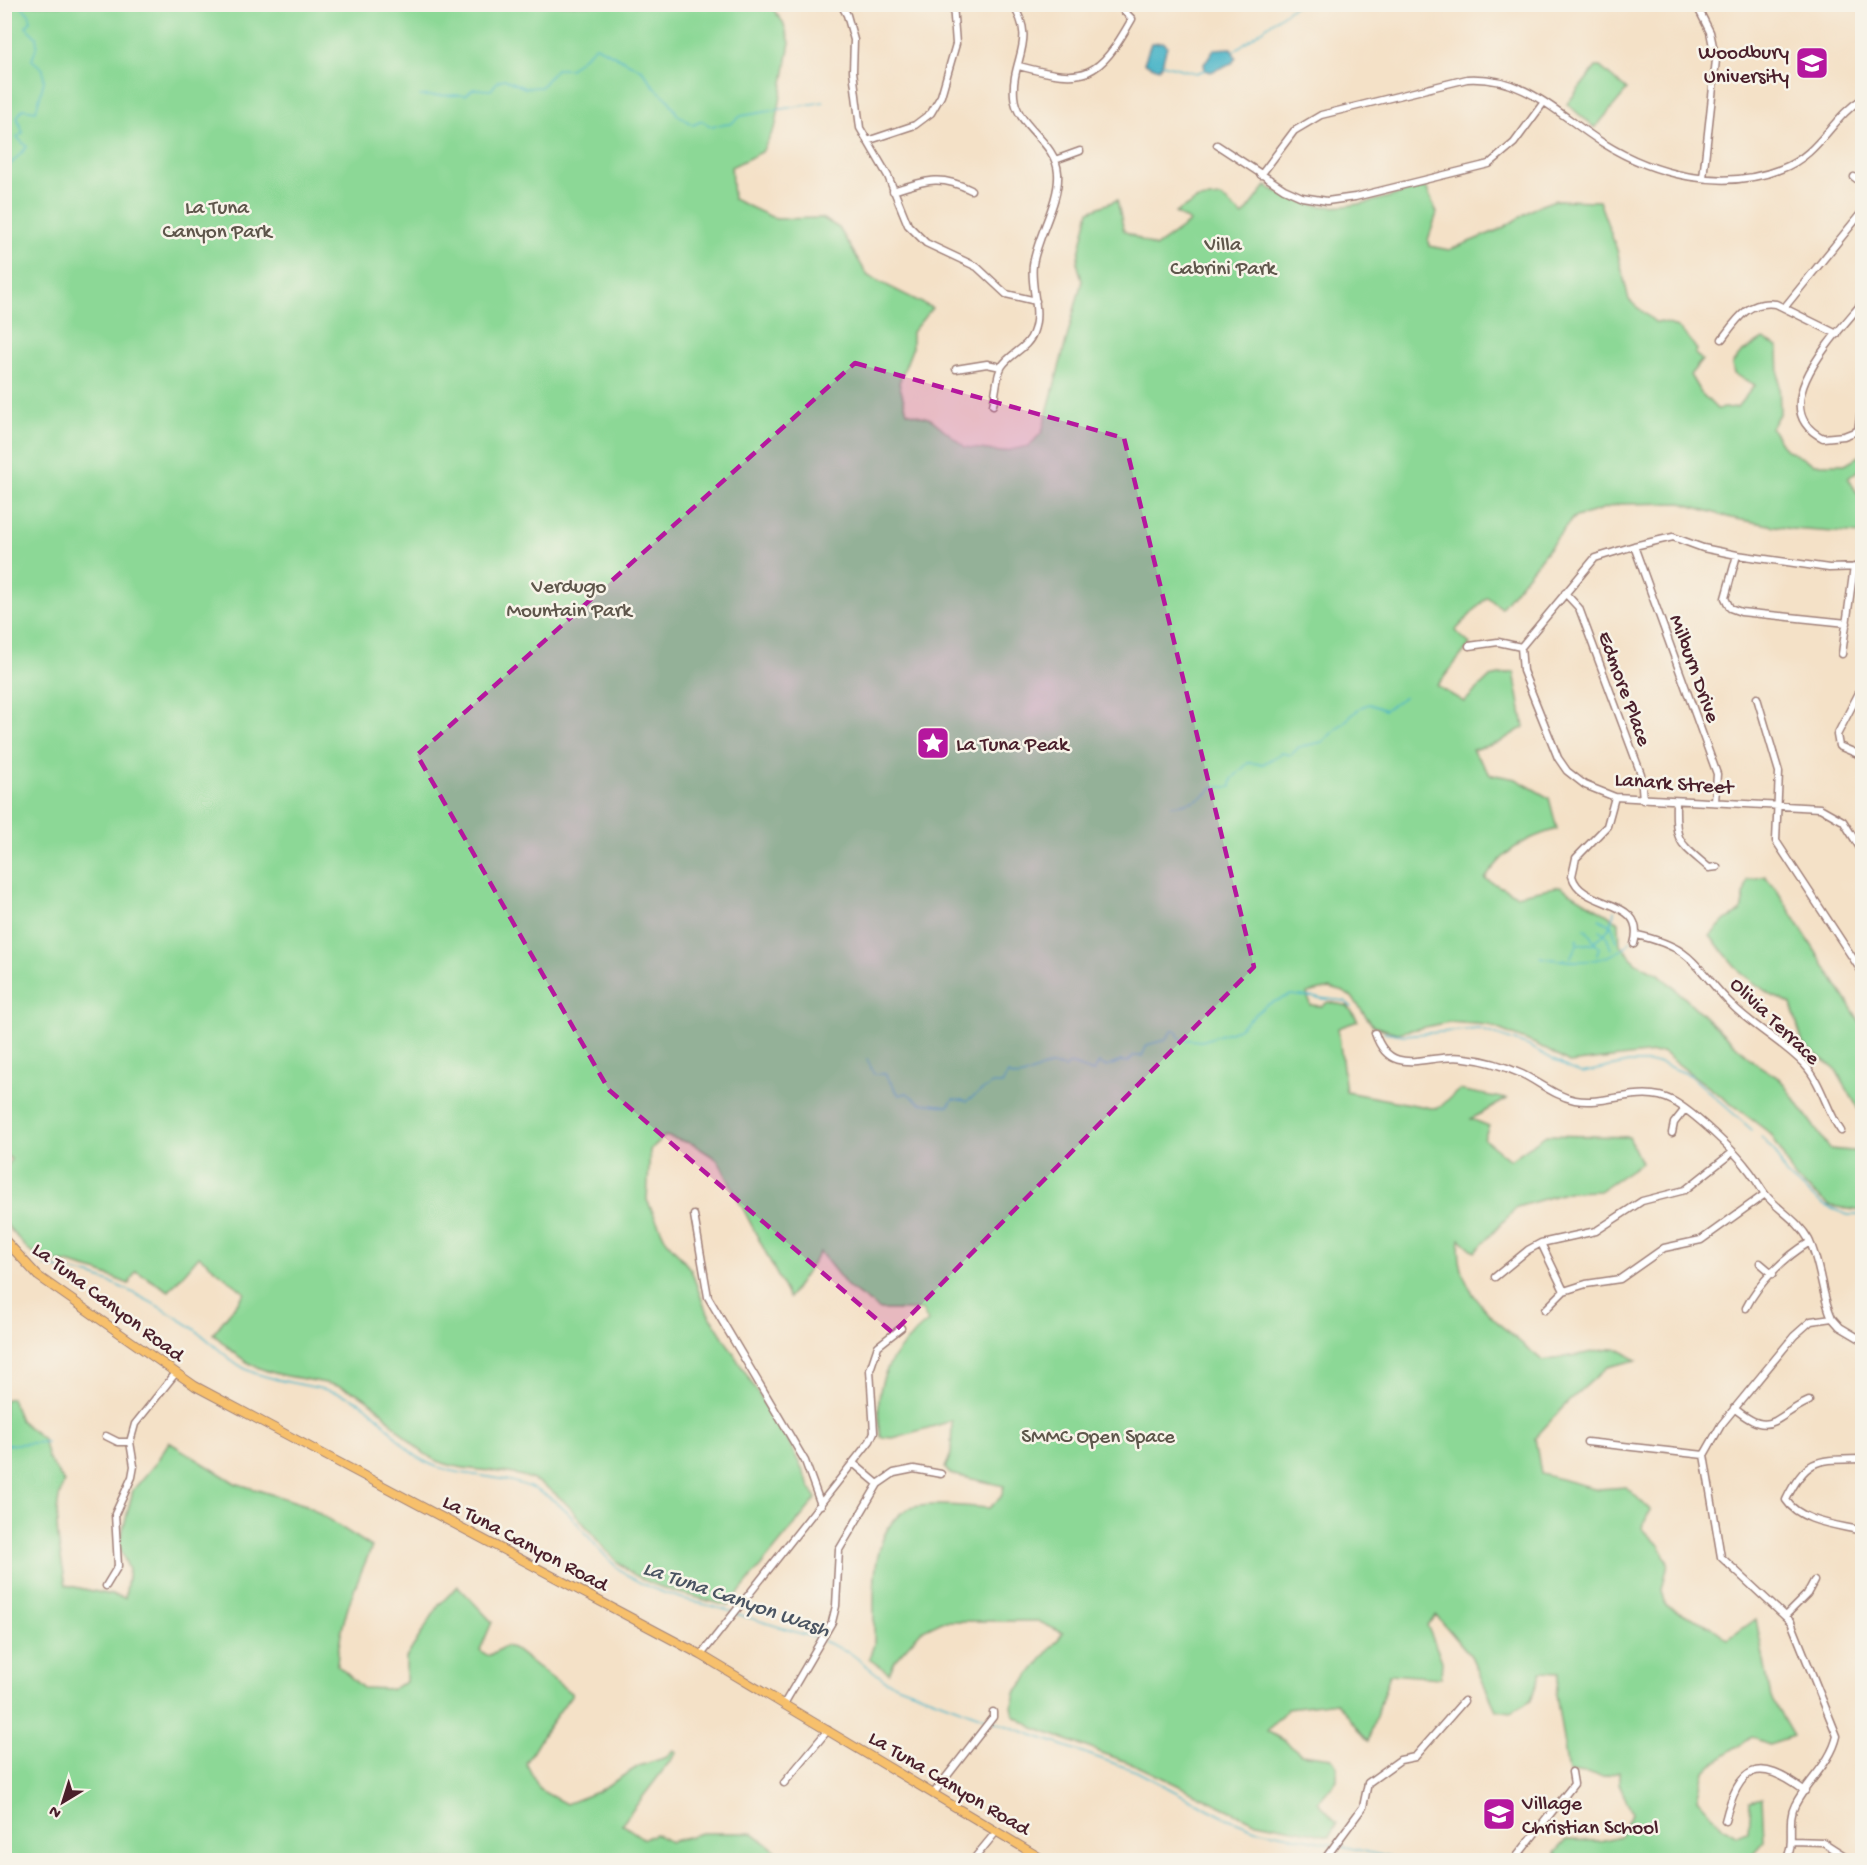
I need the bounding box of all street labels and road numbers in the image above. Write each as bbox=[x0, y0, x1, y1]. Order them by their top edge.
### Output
street label: Milburn Drive bbox=[1662, 612, 1724, 728]
street label: Edmore Place bbox=[1590, 628, 1655, 751]
street label: Lanark Street bbox=[1614, 769, 1736, 802]
street label: Olivia Terrace bbox=[1723, 973, 1825, 1072]
street label: La Tuna Canyon Road bbox=[26, 1238, 189, 1370]
street label: La Tuna Canyon Road bbox=[437, 1491, 613, 1600]
street label: La Tuna Canyon Road bbox=[863, 1727, 1035, 1844]

